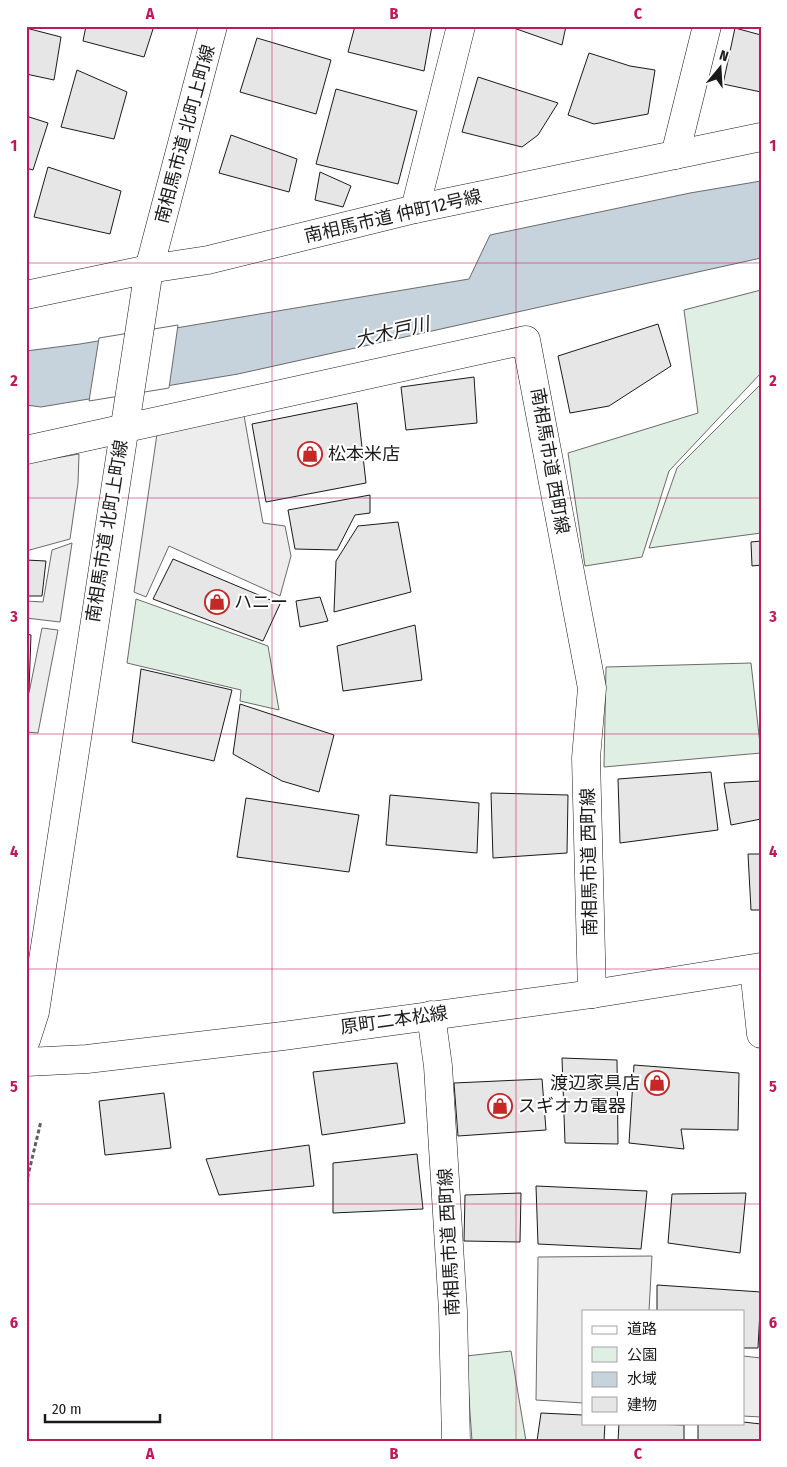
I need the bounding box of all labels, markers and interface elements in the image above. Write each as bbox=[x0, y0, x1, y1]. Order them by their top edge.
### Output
text: A bbox=[145, 4, 155, 23]
text: B bbox=[390, 4, 399, 23]
text: C bbox=[634, 4, 643, 23]
street label: 南相馬市道 北町上町線 bbox=[151, 42, 219, 226]
north arrow bbox=[694, 42, 744, 92]
text: N bbox=[717, 47, 730, 65]
text: 1 bbox=[11, 136, 17, 155]
text: 1 bbox=[770, 136, 776, 155]
street label: 南相馬市道 仲町12号線 bbox=[302, 185, 484, 247]
water label: 大木戸川 bbox=[352, 312, 434, 352]
text: 2 bbox=[9, 371, 18, 390]
text: 2 bbox=[768, 371, 777, 390]
street label: 南相馬市道 西町線 bbox=[526, 386, 574, 536]
street label: 南相馬市道 北町上町線 bbox=[82, 438, 132, 624]
shop icon: 松本米店 bbox=[297, 441, 323, 467]
place label: 松本米店 bbox=[328, 443, 400, 465]
shop icon: ハニー bbox=[204, 589, 230, 615]
place label: ハニー bbox=[234, 591, 288, 613]
text: 3 bbox=[9, 607, 18, 626]
text: 3 bbox=[768, 607, 777, 626]
street label: 南相馬市道 西町線 bbox=[577, 788, 601, 936]
text: 4 bbox=[10, 842, 18, 861]
text: 4 bbox=[769, 842, 777, 861]
street label: 原町二本松線 bbox=[339, 1002, 449, 1038]
shop icon: 渡辺家具店 bbox=[644, 1070, 670, 1096]
place label: 渡辺家具店 bbox=[550, 1072, 640, 1094]
text: 5 bbox=[10, 1077, 18, 1096]
text: 5 bbox=[769, 1077, 777, 1096]
shop icon: スギオカ電器 bbox=[487, 1093, 513, 1119]
place label: スギオカ電器 bbox=[518, 1095, 626, 1117]
street label: 南相馬市道 西町線 bbox=[434, 1167, 464, 1317]
legend bbox=[582, 1310, 744, 1424]
text: 6 bbox=[10, 1313, 18, 1332]
text: 6 bbox=[769, 1313, 777, 1332]
text: 道路 bbox=[627, 1320, 657, 1338]
text: 公園 bbox=[627, 1346, 657, 1364]
text: 水域 bbox=[627, 1370, 657, 1388]
scale bar bbox=[45, 1392, 160, 1424]
text: 建物 bbox=[627, 1396, 657, 1414]
text: 20 m bbox=[52, 1400, 82, 1418]
text: A bbox=[145, 1444, 155, 1463]
text: B bbox=[390, 1444, 399, 1463]
text: C bbox=[634, 1444, 643, 1463]

